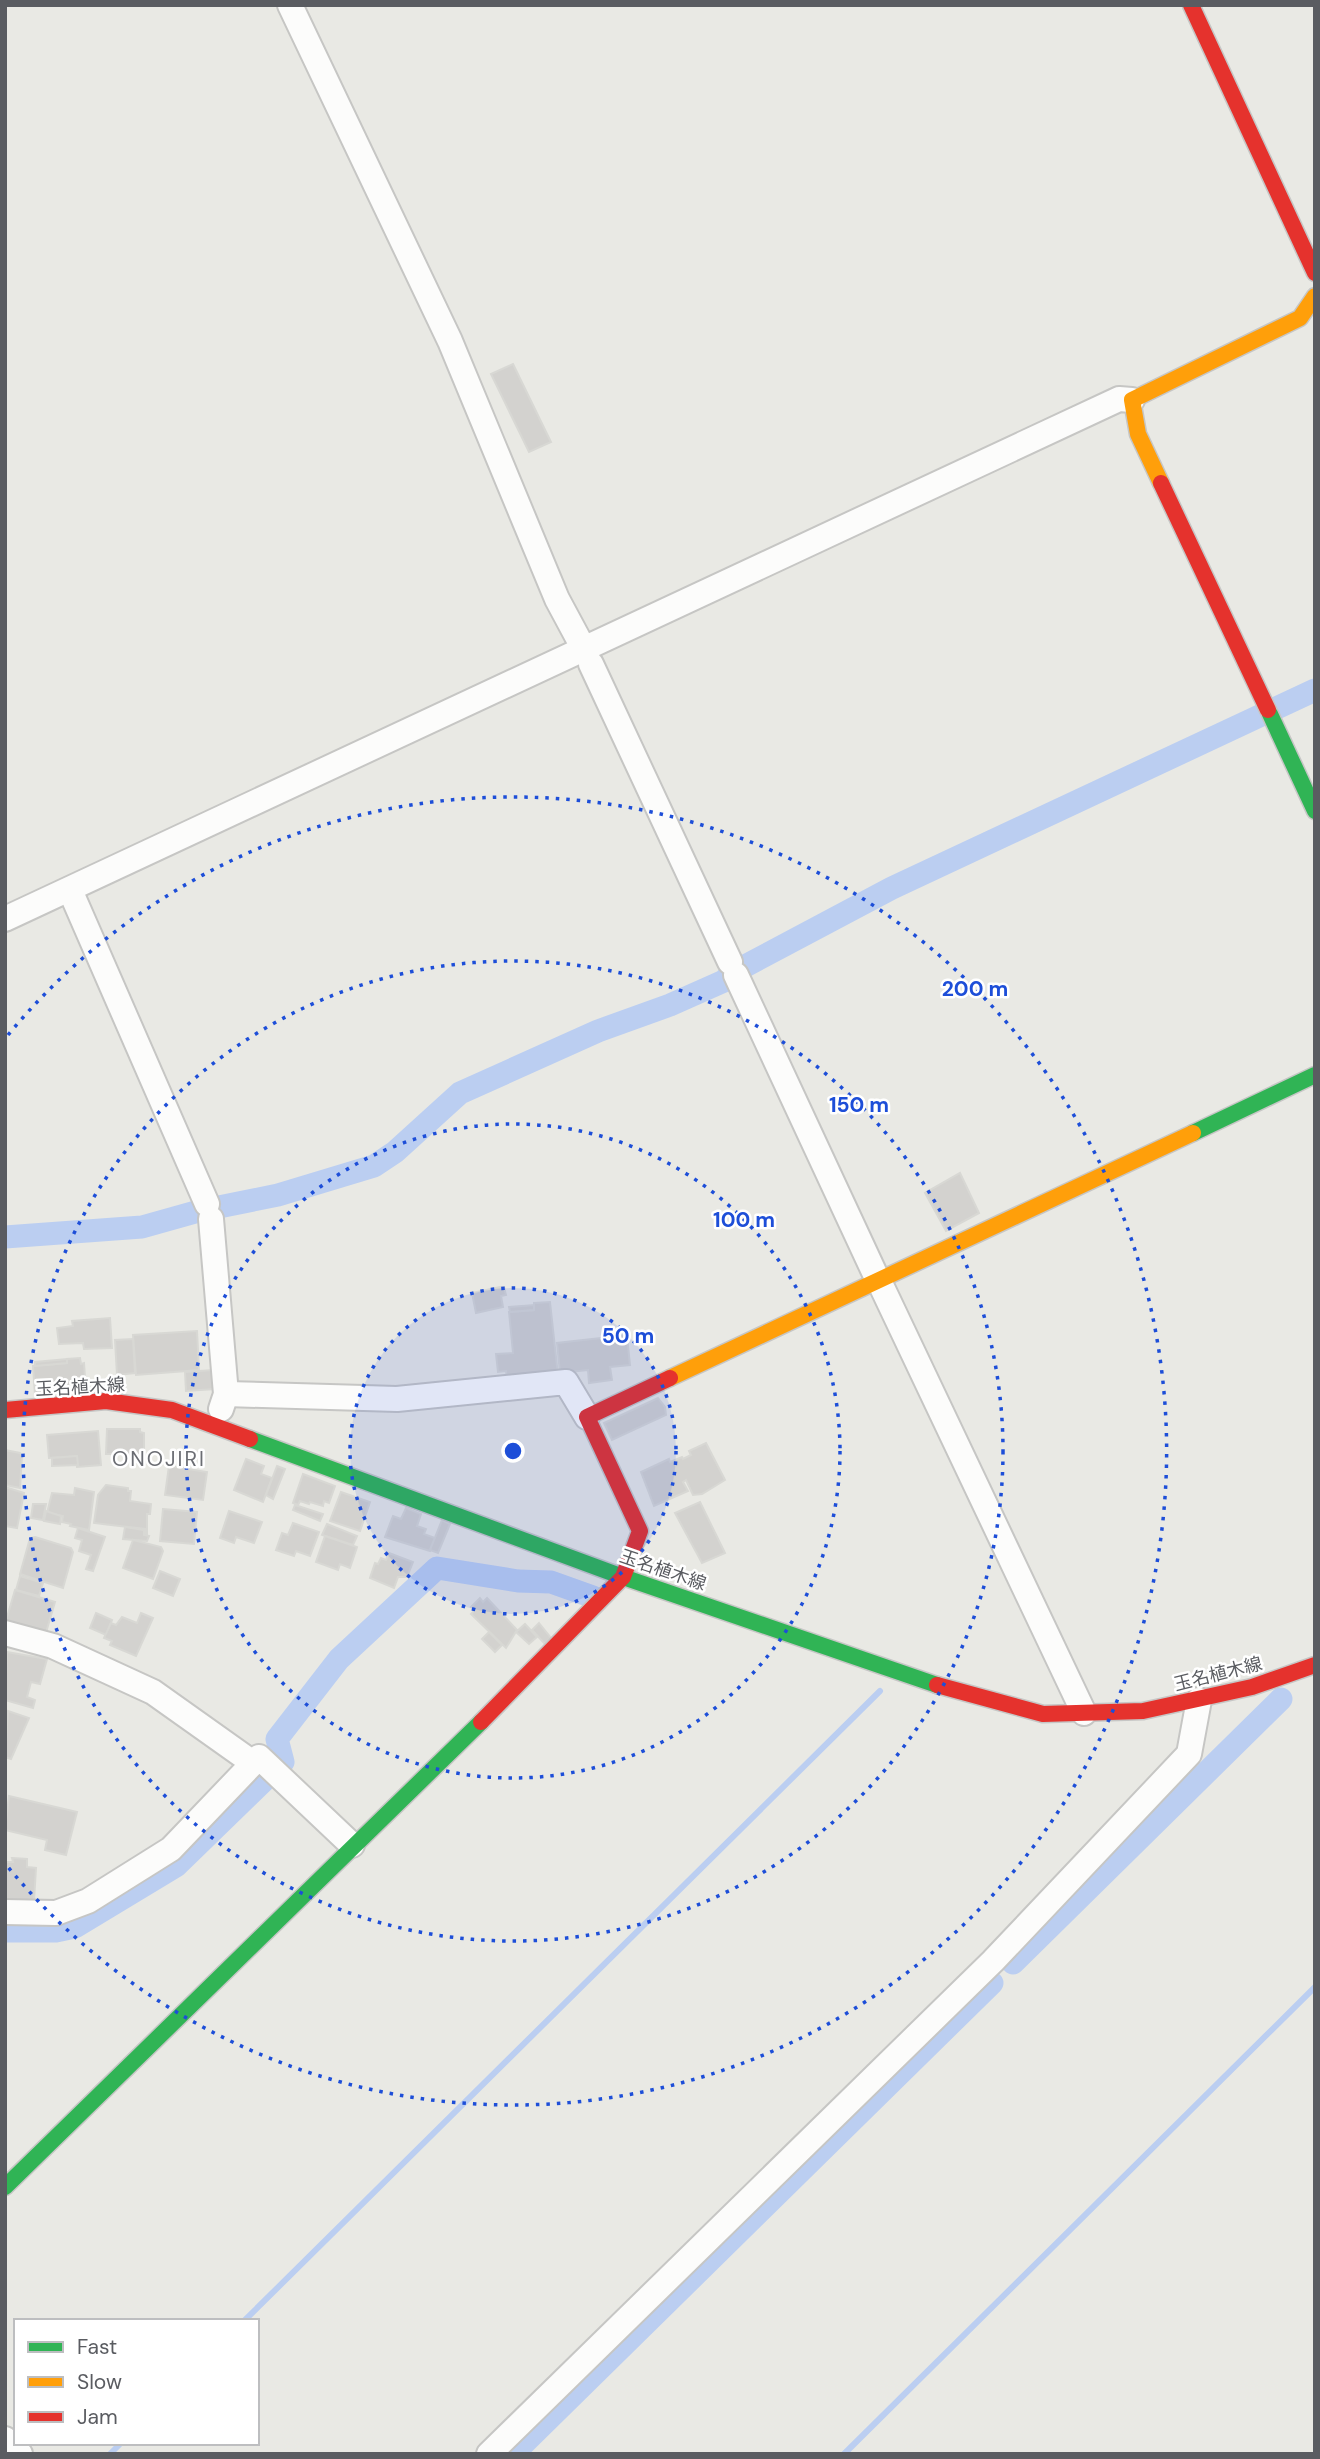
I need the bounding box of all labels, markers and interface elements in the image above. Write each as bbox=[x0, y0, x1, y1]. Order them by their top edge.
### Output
text: 200 m bbox=[942, 975, 1008, 1003]
text: 150 m bbox=[829, 1091, 889, 1119]
text: 100 m bbox=[713, 1206, 775, 1234]
text: 50 m bbox=[602, 1322, 654, 1350]
street label: 玉名植木線 bbox=[34, 1373, 126, 1401]
centre of rings bbox=[501, 1439, 525, 1463]
district label: ONOJIRI bbox=[112, 1445, 206, 1473]
street label: 玉名植木線 bbox=[617, 1544, 709, 1596]
street label: 玉名植木線 bbox=[1171, 1651, 1265, 1697]
legend bbox=[14, 2319, 259, 2445]
text: Fast bbox=[77, 2333, 117, 2361]
text: Slow bbox=[77, 2368, 122, 2396]
text: Jam bbox=[77, 2403, 118, 2431]

